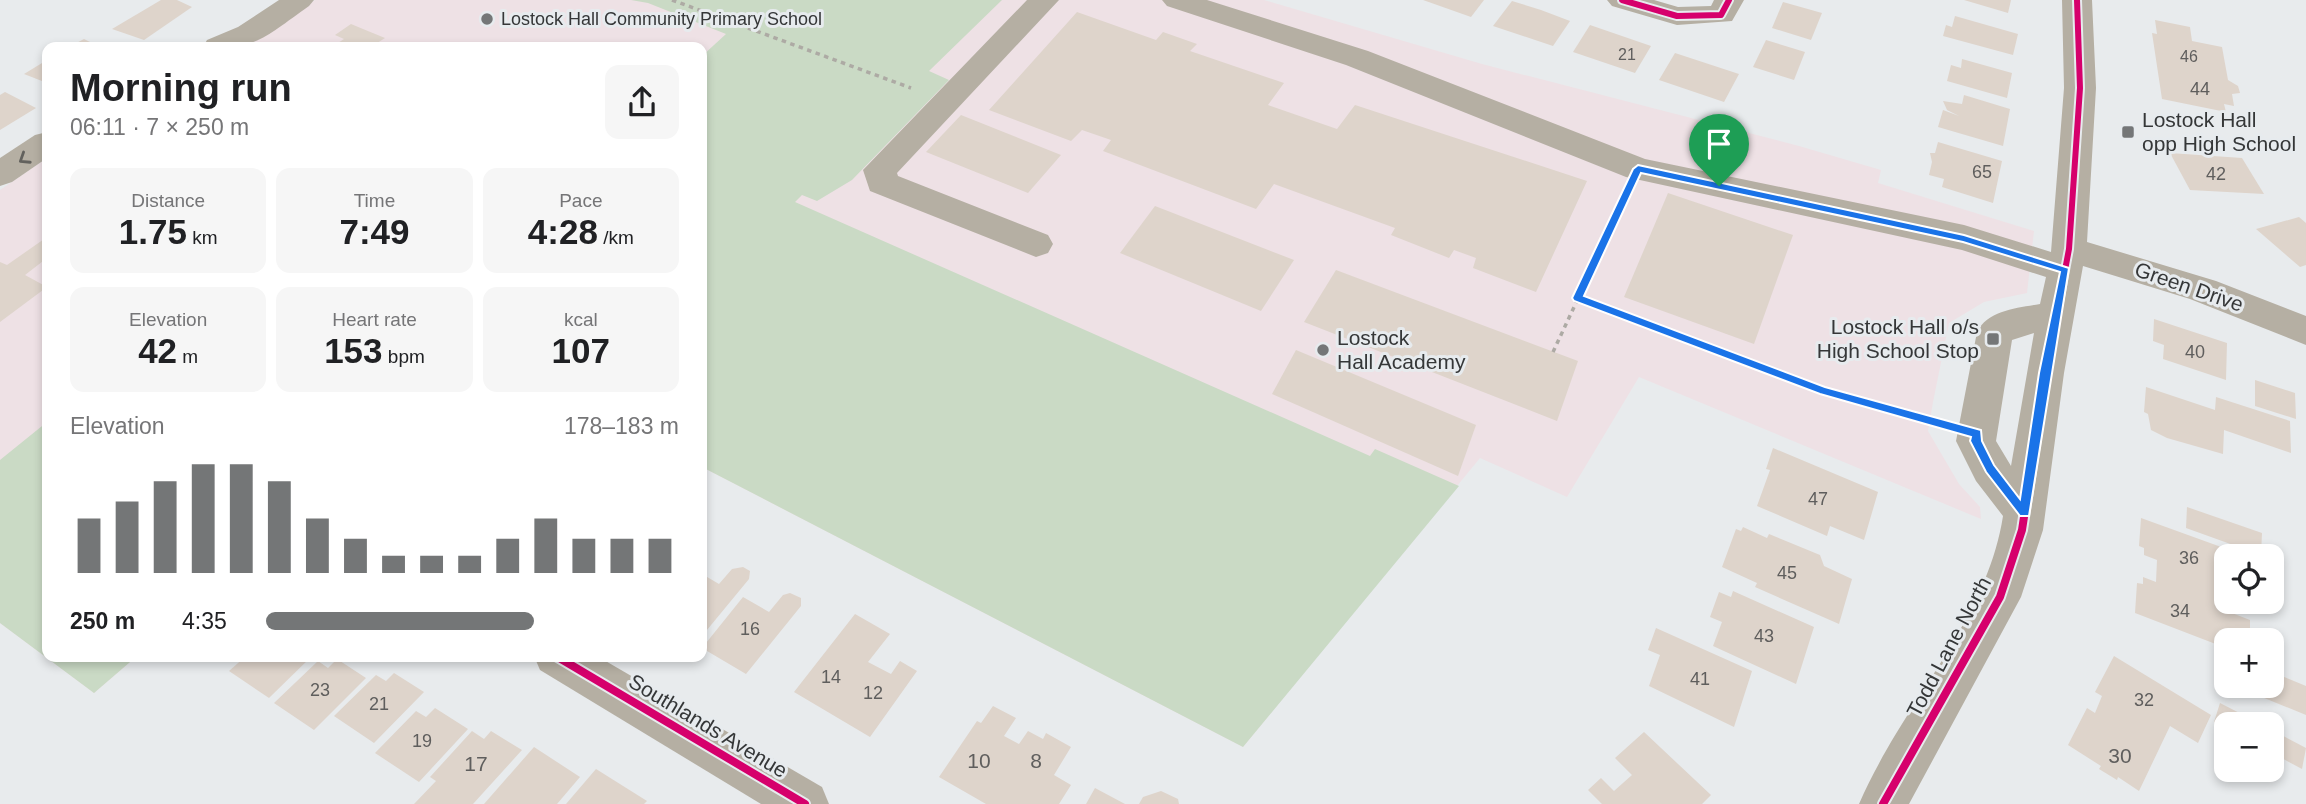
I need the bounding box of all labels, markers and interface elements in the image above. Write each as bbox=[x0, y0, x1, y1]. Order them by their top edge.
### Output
place label: Lostock Hall Community Primary School bbox=[501, 9, 822, 29]
marker: Lostock Hall Community Primary School bbox=[479, 11, 495, 27]
house number: 21 bbox=[1618, 46, 1636, 63]
house number: 46 bbox=[2180, 48, 2198, 65]
button: share bbox=[605, 65, 679, 139]
text: Morning run bbox=[70, 67, 292, 109]
house number: 44 bbox=[2190, 79, 2210, 99]
place label: Lostock Hall opp High School bbox=[2142, 108, 2296, 155]
text: 06:11 · 7 × 250 m bbox=[70, 114, 249, 140]
pin bbox=[1689, 114, 1749, 186]
marker: Lostock Hall opp High School bbox=[2120, 124, 2136, 140]
icon: arrive bbox=[1700, 125, 1738, 163]
one-way arrow bbox=[18, 150, 31, 163]
house number: 65 bbox=[1972, 162, 1992, 182]
house number: 42 bbox=[2206, 164, 2226, 184]
text: Distance bbox=[131, 190, 205, 211]
text: Time bbox=[354, 190, 395, 211]
text: Pace bbox=[559, 190, 602, 211]
text: 1.75 bbox=[119, 212, 187, 251]
text: 7:49 bbox=[339, 212, 410, 251]
text: 4:28 bbox=[528, 212, 598, 251]
text: km bbox=[187, 227, 218, 248]
text: /km bbox=[598, 227, 634, 248]
street label: Green Drive bbox=[2132, 257, 2246, 316]
text: Elevation bbox=[129, 309, 207, 330]
text: Heart rate bbox=[332, 309, 417, 330]
text: kcal bbox=[564, 309, 598, 330]
place label: Lostock Hall o/s High School Stop bbox=[1817, 315, 1979, 362]
place label: Lostock Hall Academy bbox=[1337, 326, 1466, 373]
text: 42 bbox=[138, 331, 177, 370]
text: 153 bbox=[324, 331, 383, 370]
text: 107 bbox=[552, 331, 610, 370]
marker: Lostock Hall o/s High School Stop bbox=[1985, 331, 2001, 347]
marker: Lostock Hall Academy bbox=[1315, 342, 1331, 358]
house number: 40 bbox=[2185, 342, 2205, 362]
text: m bbox=[177, 346, 198, 367]
text: bpm bbox=[383, 346, 425, 367]
text: Elevation bbox=[70, 413, 165, 439]
text: 178–183 m bbox=[564, 413, 679, 439]
house number: 47 bbox=[1808, 489, 1828, 509]
map controls bbox=[2214, 544, 2284, 782]
button: locate bbox=[2214, 544, 2284, 614]
house number: 36 bbox=[2179, 548, 2199, 568]
house number: 45 bbox=[1777, 563, 1797, 583]
street label: Todd Lane North bbox=[1902, 573, 1995, 721]
house number: 34 bbox=[2170, 601, 2190, 621]
text: 250 m bbox=[70, 608, 135, 634]
text: 4:35 bbox=[182, 608, 227, 634]
house number: 16 bbox=[740, 619, 760, 639]
house number: 43 bbox=[1754, 626, 1774, 646]
button: + bbox=[2214, 628, 2284, 698]
house number: 14 bbox=[821, 667, 841, 687]
street label: Southlands Avenue bbox=[625, 669, 792, 782]
house number: 41 bbox=[1690, 669, 1710, 689]
house number: 23 bbox=[310, 680, 330, 700]
house number: 12 bbox=[863, 683, 883, 703]
house number: 32 bbox=[2134, 690, 2154, 710]
house number: 21 bbox=[369, 694, 389, 714]
button: − bbox=[2214, 712, 2284, 782]
house number: 19 bbox=[412, 731, 432, 751]
house number: 30 bbox=[2108, 744, 2132, 767]
house number: 10 bbox=[967, 749, 991, 772]
house number: 8 bbox=[1030, 749, 1042, 772]
house number: 17 bbox=[464, 752, 488, 775]

